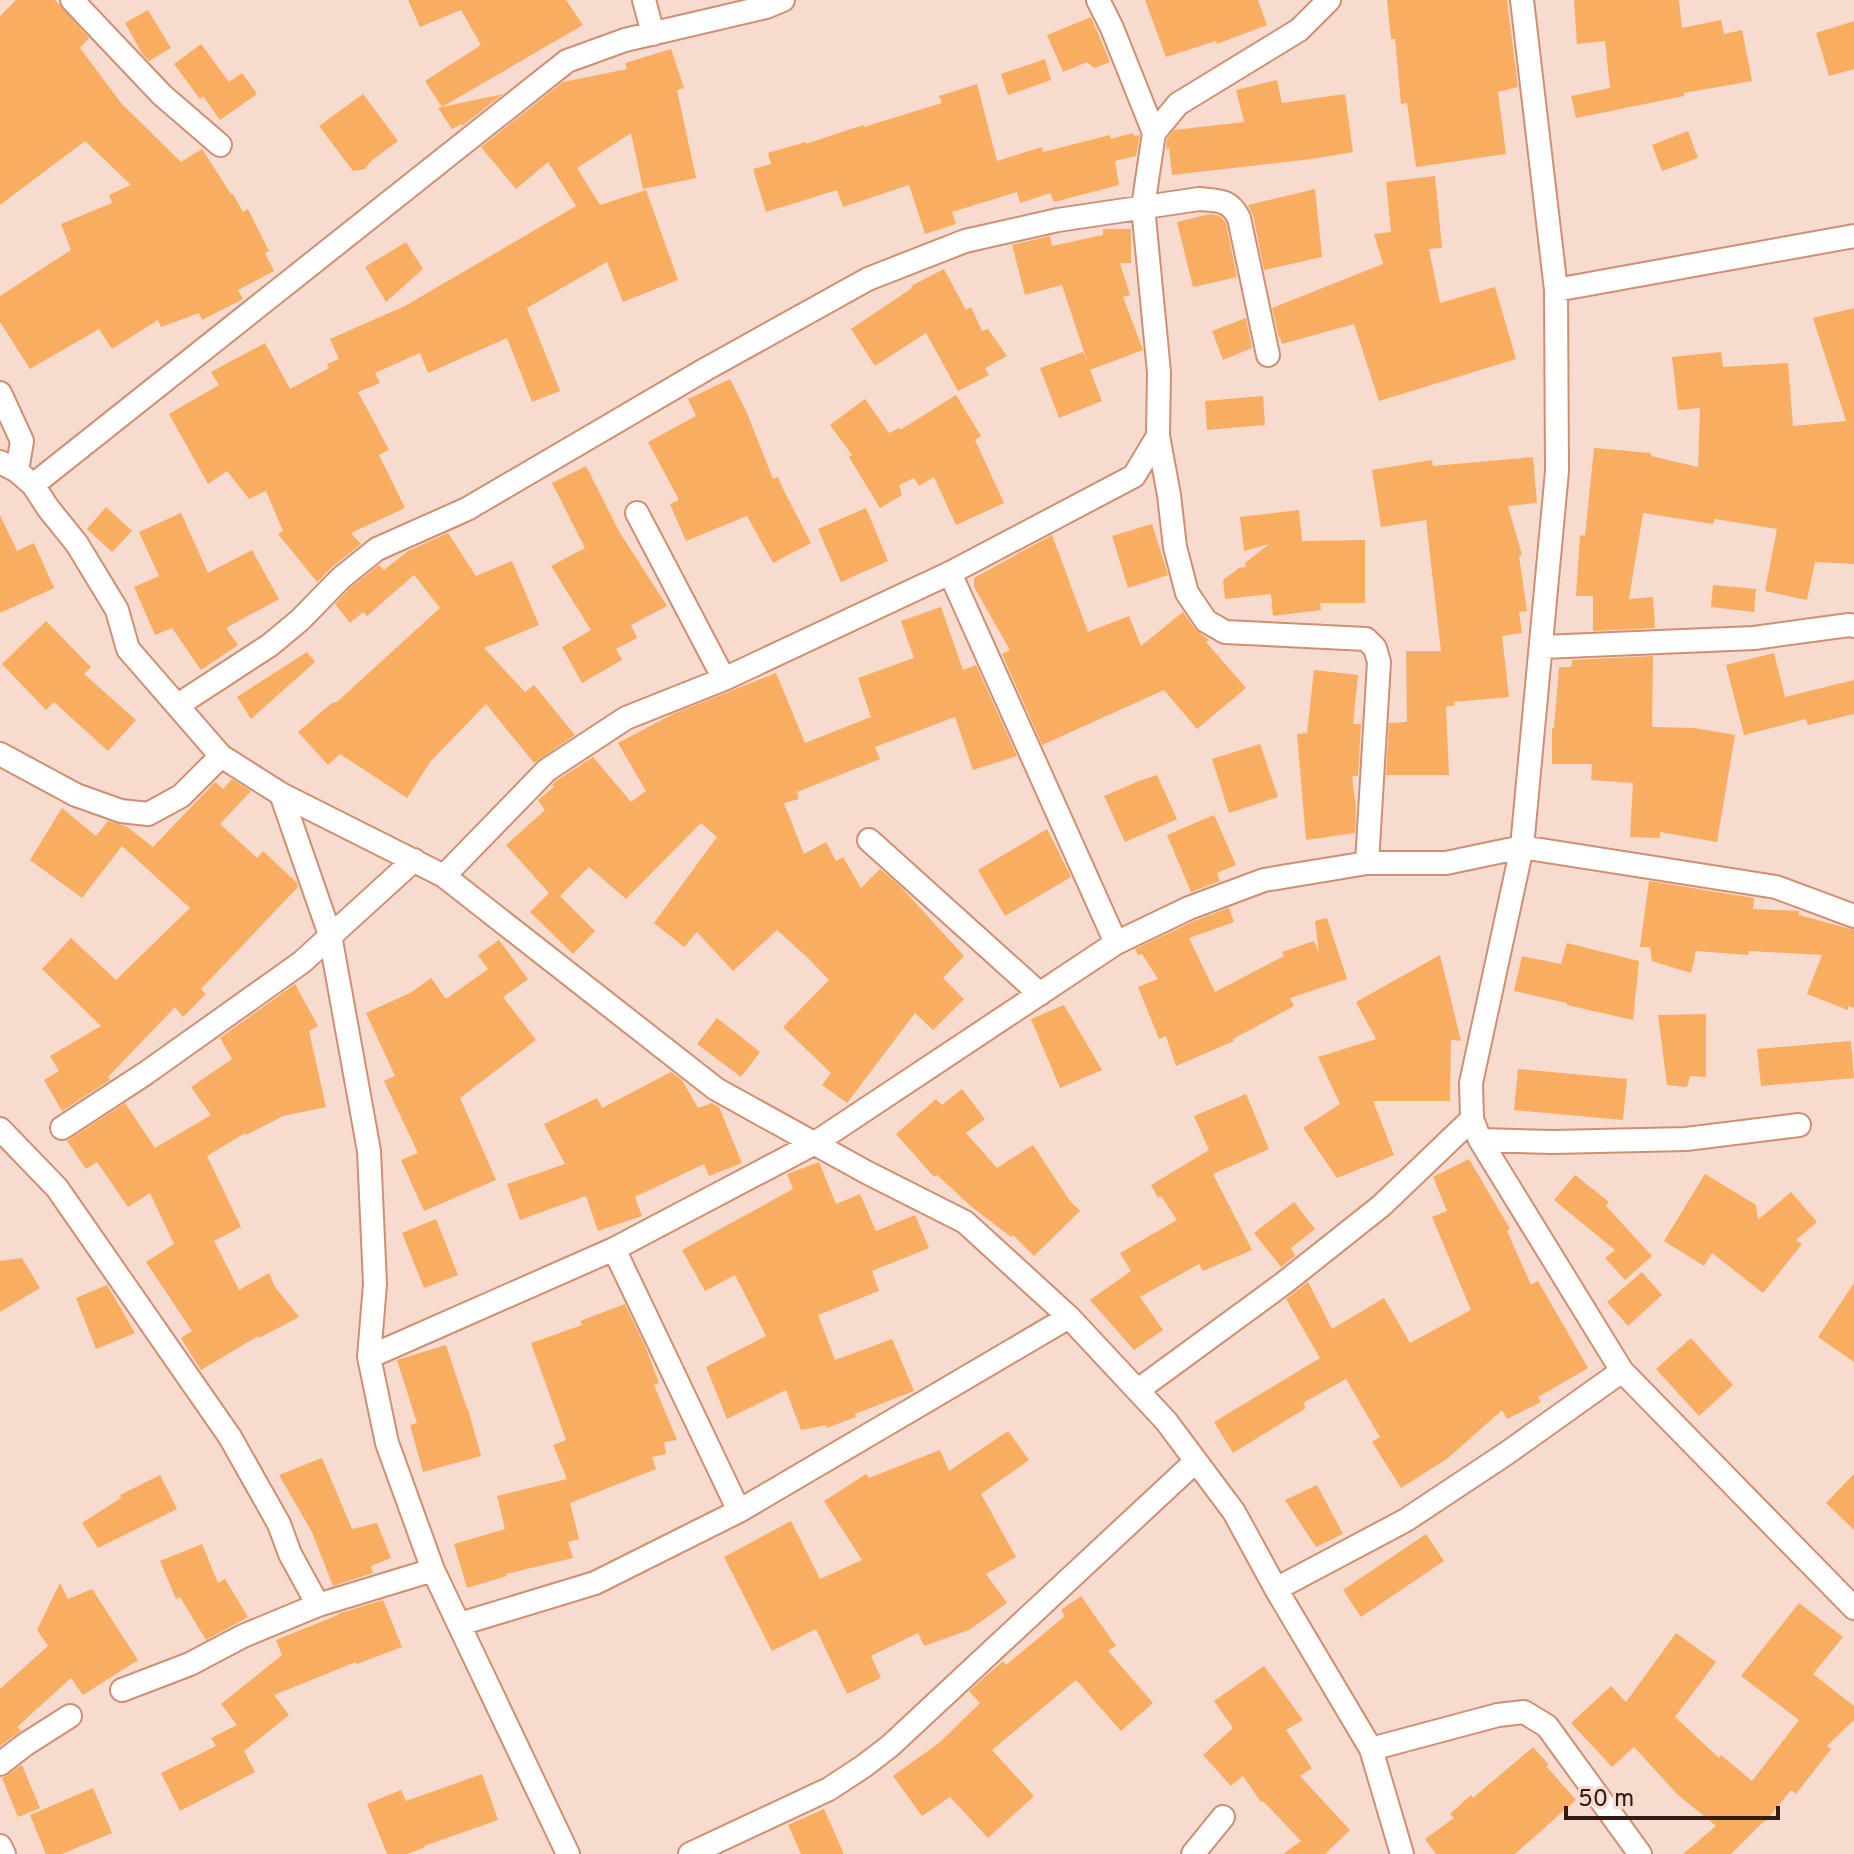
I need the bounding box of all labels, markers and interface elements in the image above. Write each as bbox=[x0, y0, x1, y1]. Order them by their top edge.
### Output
scale bar bbox=[1566, 1770, 1778, 1820]
text: 50 m bbox=[1578, 1785, 1634, 1815]

